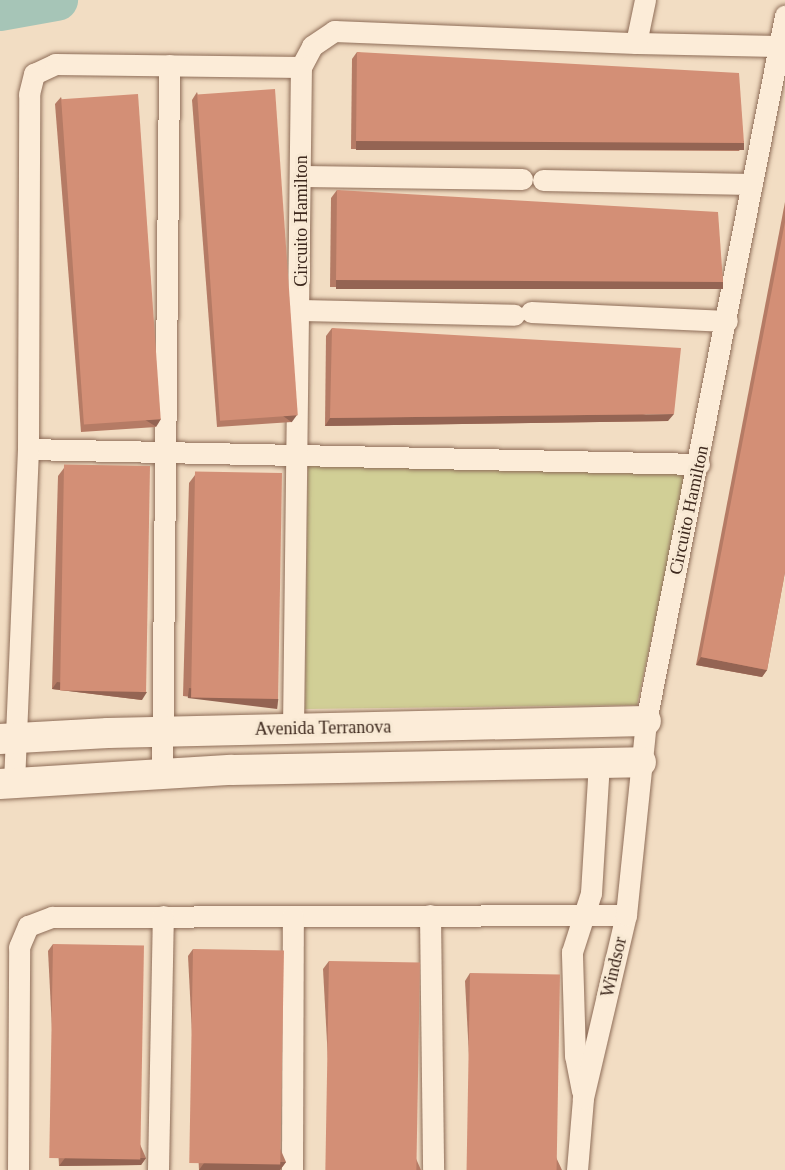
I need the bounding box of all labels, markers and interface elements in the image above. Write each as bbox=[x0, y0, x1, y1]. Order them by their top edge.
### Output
street label: Circuito Hamilton bbox=[290, 155, 312, 287]
street label: Circuito Hamilton bbox=[665, 443, 713, 577]
street label: Avenida Terranova bbox=[254, 716, 392, 740]
street label: Windsor bbox=[597, 935, 631, 999]

